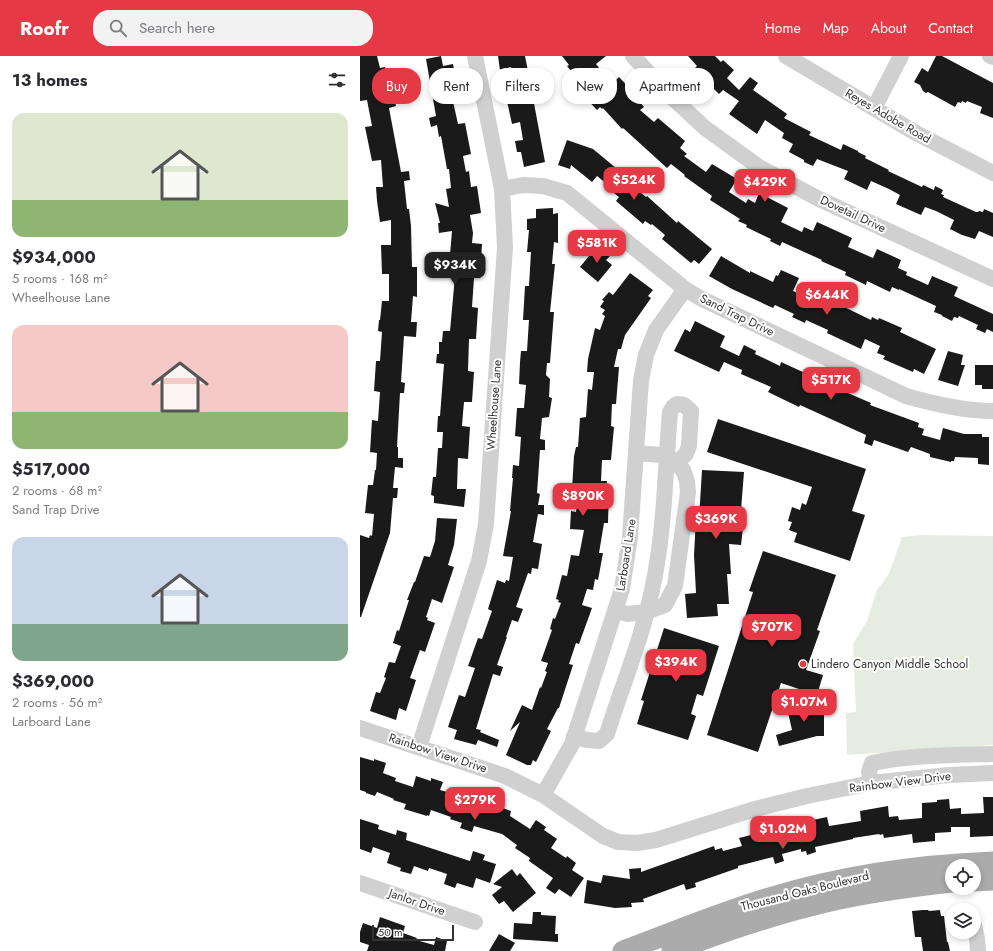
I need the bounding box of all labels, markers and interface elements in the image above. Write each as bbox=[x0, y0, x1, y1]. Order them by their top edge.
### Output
search box bbox=[93, 10, 373, 46]
text: Roofr bbox=[20, 15, 69, 42]
icon: search bbox=[107, 17, 129, 39]
text: Search here bbox=[139, 17, 215, 39]
text: Home bbox=[765, 18, 801, 38]
text: Map bbox=[823, 18, 849, 38]
text: About bbox=[871, 18, 906, 38]
text: Contact bbox=[928, 18, 973, 38]
text: 13 homes bbox=[12, 68, 87, 92]
chip: Buy bbox=[372, 68, 421, 104]
chip: Rent bbox=[429, 68, 483, 104]
chip: Filters bbox=[491, 68, 554, 104]
chip: New bbox=[562, 68, 617, 104]
chip: Apartment bbox=[625, 68, 714, 104]
icon: filters bbox=[326, 69, 348, 91]
street label: Reyes Adobe Road bbox=[842, 84, 934, 148]
icon: home bbox=[144, 139, 216, 211]
pin: $524K bbox=[606, 167, 662, 201]
pin: $429K bbox=[737, 169, 793, 203]
text: $524K bbox=[612, 170, 656, 189]
text: $429K bbox=[743, 172, 787, 191]
street label: Dovetail Drive bbox=[817, 191, 889, 237]
pin: $581K bbox=[569, 230, 625, 264]
text: $581K bbox=[577, 233, 617, 252]
text: $934,000 bbox=[12, 245, 96, 269]
pin: $934K bbox=[427, 252, 483, 286]
text: $934K bbox=[433, 255, 477, 274]
text: 5 rooms · 168 m² bbox=[12, 269, 108, 288]
pin: $644K bbox=[799, 282, 855, 316]
text: $644K bbox=[805, 285, 849, 304]
text: Wheelhouse Lane bbox=[12, 288, 110, 307]
street label: Sand Trap Drive bbox=[697, 289, 777, 341]
icon: home bbox=[144, 351, 216, 423]
street label: Wheelhouse Lane bbox=[482, 359, 506, 451]
pin: $517K bbox=[803, 367, 859, 401]
text: $517K bbox=[811, 370, 851, 389]
text: $517,000 bbox=[12, 457, 90, 481]
text: 2 rooms · 68 m² bbox=[12, 481, 102, 500]
pin: $890K bbox=[555, 483, 611, 517]
text: $890K bbox=[562, 486, 604, 505]
text: Sand Trap Drive bbox=[12, 500, 99, 519]
pin: $369K bbox=[688, 506, 744, 540]
text: $369K bbox=[695, 509, 737, 528]
street label: Larboard Lane bbox=[611, 518, 641, 592]
icon: home bbox=[144, 563, 216, 635]
pin: $707K bbox=[744, 614, 800, 648]
text: $707K bbox=[751, 617, 793, 636]
pin: $394K bbox=[648, 649, 704, 683]
text: $394K bbox=[654, 652, 698, 671]
place label: Lindero Canyon Middle School bbox=[811, 655, 968, 673]
marker: Lindero Canyon Middle School bbox=[798, 659, 808, 669]
text: $369,000 bbox=[12, 669, 94, 693]
pin: $1.07M bbox=[771, 689, 837, 723]
text: $1.07M bbox=[781, 692, 827, 711]
text: 2 rooms · 56 m² bbox=[12, 693, 102, 712]
text: Larboard Lane bbox=[12, 712, 91, 731]
street label: Rainbow View Drive bbox=[387, 729, 489, 777]
street label: Rainbow View Drive bbox=[848, 767, 952, 797]
pin: $279K bbox=[447, 787, 503, 821]
text: $279K bbox=[454, 790, 496, 809]
pin: $1.02M bbox=[750, 816, 816, 850]
text: $1.02M bbox=[759, 819, 807, 838]
map controls bbox=[945, 859, 981, 939]
button: locate bbox=[945, 859, 981, 895]
street label: Thousand Oaks Boulevard bbox=[739, 866, 871, 916]
street label: Janlor Drive bbox=[384, 883, 448, 920]
button: layers bbox=[945, 903, 981, 939]
scale bar bbox=[372, 923, 454, 942]
text: 50 m bbox=[378, 924, 403, 940]

